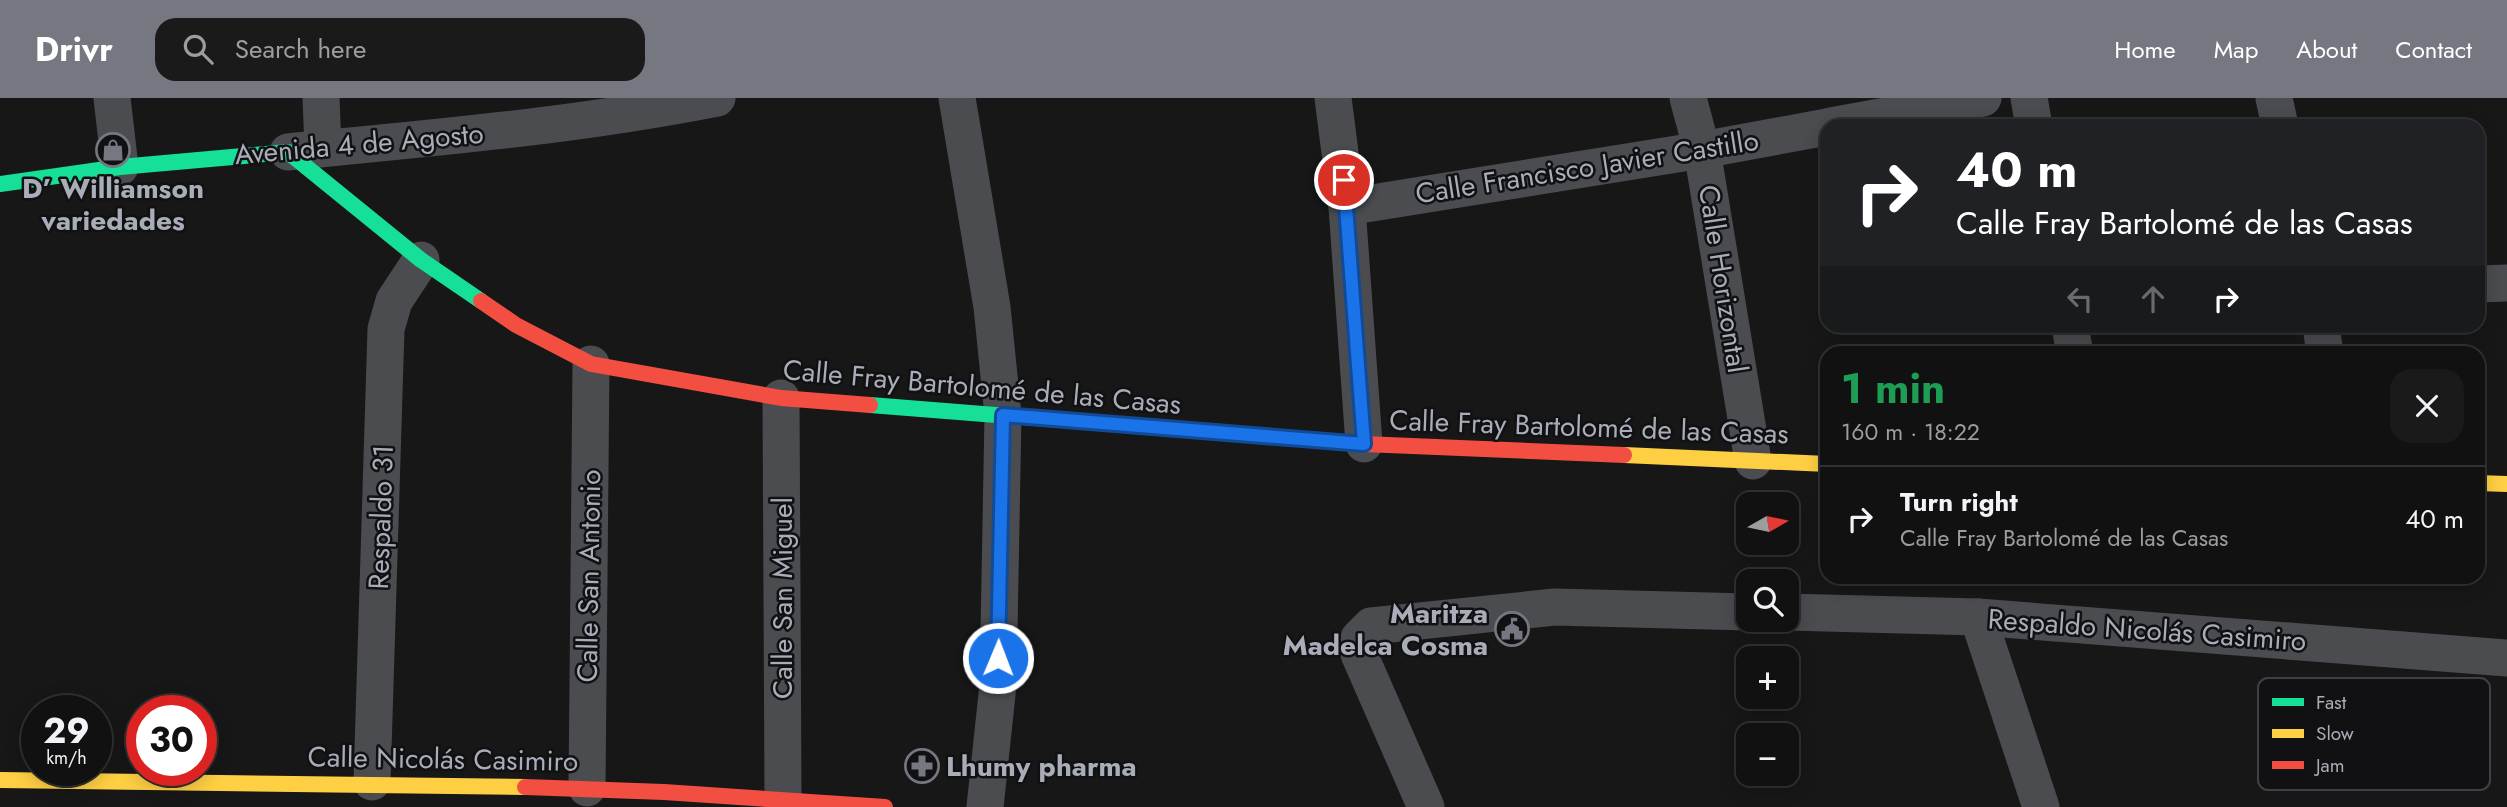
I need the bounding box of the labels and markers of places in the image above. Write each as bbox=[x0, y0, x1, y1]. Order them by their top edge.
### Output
shop icon: D’ Williamson variedades bbox=[94, 131, 132, 169]
pin bbox=[1314, 150, 1374, 210]
place label: D’ Williamson variedades bbox=[22, 168, 204, 241]
place label: Maritza Madelca Cosma bbox=[1283, 593, 1488, 666]
public building icon: Maritza Madelca Cosma bbox=[1493, 610, 1531, 648]
place label: Lhumy pharma bbox=[946, 746, 1137, 787]
pharmacy icon: Lhumy pharma bbox=[903, 747, 941, 785]

